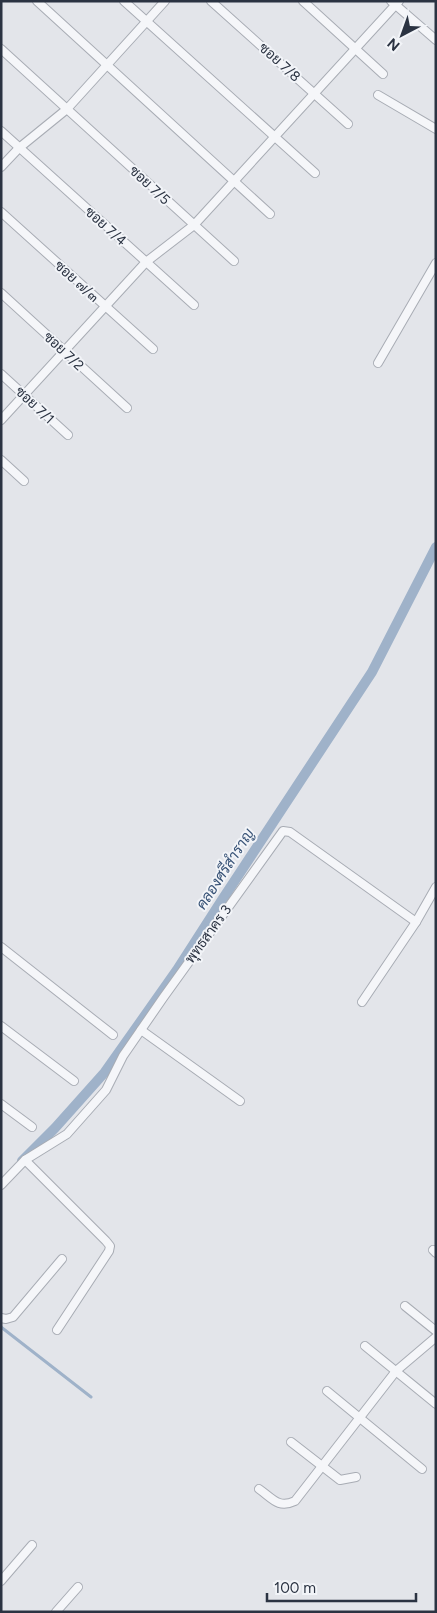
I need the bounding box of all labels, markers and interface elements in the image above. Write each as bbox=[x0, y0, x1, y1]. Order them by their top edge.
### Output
north arrow bbox=[377, 10, 427, 60]
text: N bbox=[384, 34, 403, 54]
street label: ซอย 7/8 bbox=[255, 39, 304, 85]
street label: ซอย 7/5 bbox=[126, 162, 173, 208]
street label: ซอย 7/4 bbox=[81, 203, 130, 250]
street label: ซอย ๗/๓ bbox=[51, 257, 102, 306]
street label: ซอย 7/2 bbox=[40, 328, 87, 374]
street label: ซอย 7/1 bbox=[12, 383, 58, 428]
water label: คลองศรีสำราญ bbox=[191, 824, 258, 913]
street label: พุทธสาคร 3 bbox=[182, 902, 236, 967]
scale bar bbox=[267, 1570, 416, 1602]
text: 100 m bbox=[274, 1579, 316, 1597]

